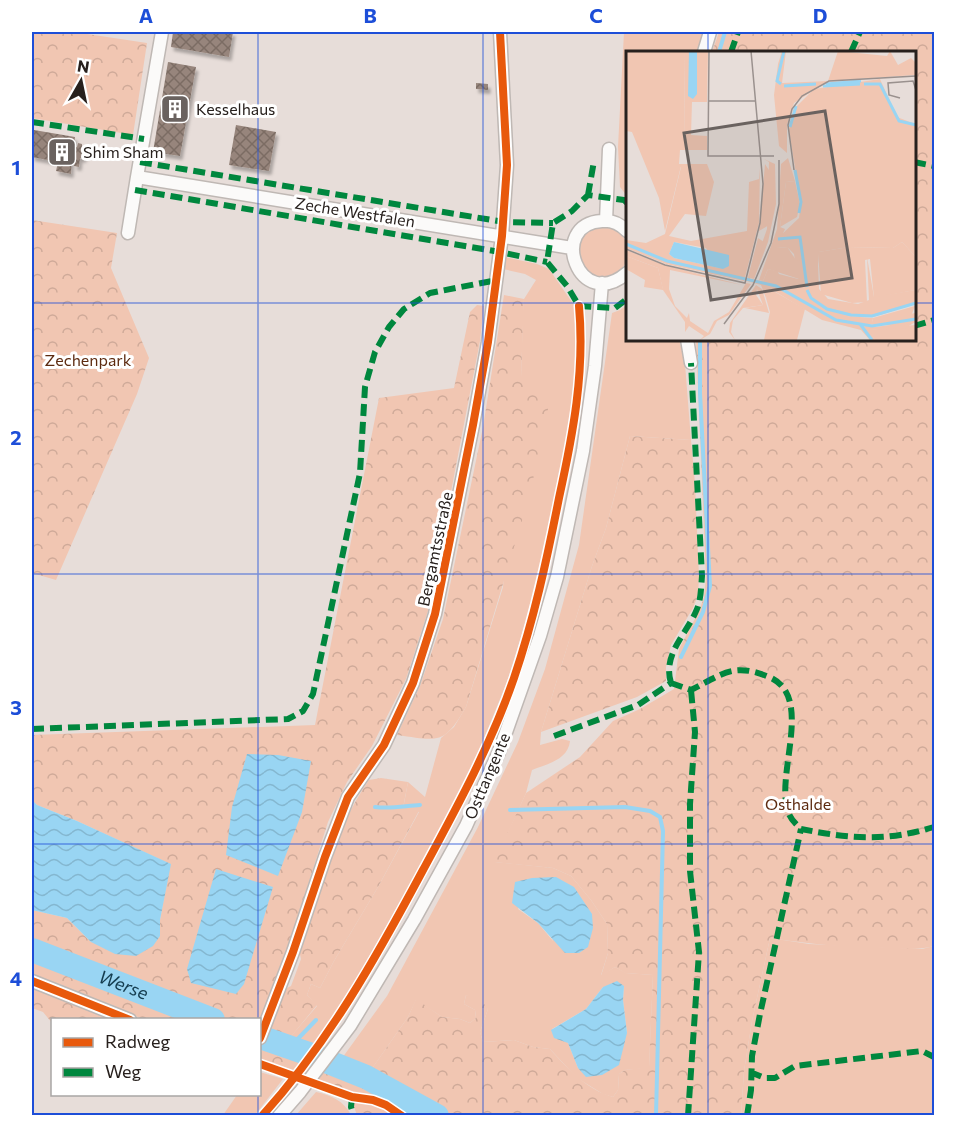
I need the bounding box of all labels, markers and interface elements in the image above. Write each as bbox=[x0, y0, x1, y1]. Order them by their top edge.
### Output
text: A bbox=[139, 3, 153, 27]
text: B bbox=[363, 3, 377, 27]
text: C bbox=[589, 3, 603, 27]
text: D bbox=[813, 3, 827, 27]
north arrow bbox=[51, 51, 111, 111]
inset map bbox=[626, 51, 915, 340]
text: N bbox=[76, 55, 91, 76]
building icon: Kesselhaus bbox=[159, 93, 191, 125]
place label: Kesselhaus bbox=[196, 99, 275, 118]
building icon: Shim Sham bbox=[46, 136, 78, 168]
place label: Shim Sham bbox=[83, 142, 164, 161]
text: 1 bbox=[11, 155, 21, 179]
street label: Zeche Westfalen bbox=[294, 193, 417, 230]
park label: Zechenpark bbox=[45, 350, 132, 369]
text: 2 bbox=[10, 425, 22, 449]
street label: Bergamtsstraße bbox=[413, 490, 456, 608]
text: 3 bbox=[10, 695, 22, 719]
street label: Osttangente bbox=[460, 730, 513, 822]
park label: Osthalde bbox=[765, 794, 831, 813]
water label: Werse bbox=[96, 965, 152, 1004]
text: 4 bbox=[10, 966, 22, 990]
legend bbox=[51, 1018, 261, 1096]
text: Radweg bbox=[105, 1030, 170, 1052]
text: Weg bbox=[105, 1060, 142, 1082]

